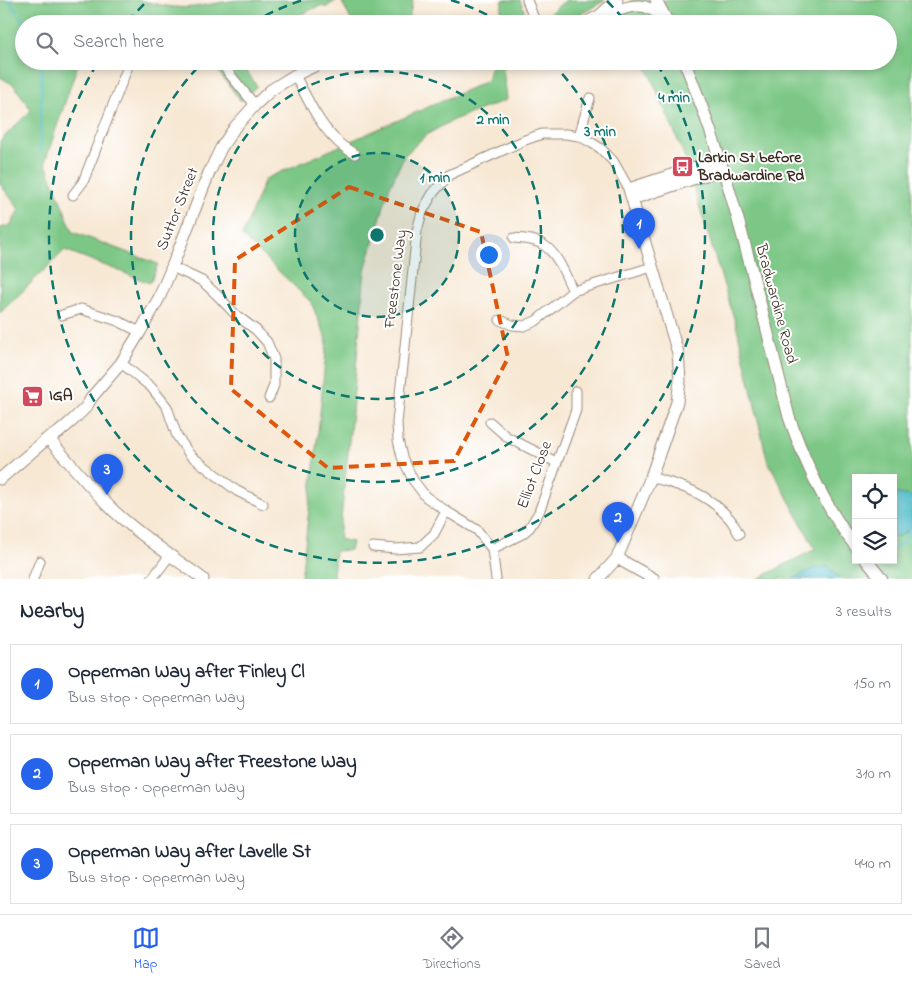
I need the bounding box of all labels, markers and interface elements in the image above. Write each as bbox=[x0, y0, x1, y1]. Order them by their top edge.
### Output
search box bbox=[15, 15, 897, 70]
icon: search bbox=[33, 29, 61, 57]
text: Search here bbox=[73, 29, 164, 56]
text: 4 min bbox=[657, 87, 690, 109]
text: 2 min bbox=[476, 109, 510, 131]
text: 3 min bbox=[583, 121, 616, 143]
place label: Larkin St before Bradwardine Rd bbox=[697, 146, 804, 188]
bus stop icon: Larkin St before Bradwardine Rd bbox=[670, 155, 694, 179]
street label: Suttor Street bbox=[150, 163, 206, 254]
text: 1 min bbox=[420, 167, 451, 189]
pin: 1 bbox=[623, 208, 655, 249]
centre of rings bbox=[368, 226, 386, 244]
street label: Freestone Way bbox=[378, 228, 414, 331]
street label: Bradwardine Road bbox=[748, 240, 804, 367]
your location bbox=[476, 242, 502, 268]
supermarket icon: IGA bbox=[21, 384, 45, 408]
place label: IGA bbox=[49, 384, 73, 408]
street label: Elliot Close bbox=[511, 437, 559, 512]
pin: 3 bbox=[91, 454, 123, 495]
map controls bbox=[852, 474, 897, 564]
button: locate bbox=[852, 474, 897, 519]
pin: 2 bbox=[602, 502, 634, 543]
button: layers bbox=[852, 519, 897, 564]
text: Nearby bbox=[20, 597, 84, 627]
text: 3 results bbox=[836, 600, 892, 624]
text: Opperman Way after Finley Cl bbox=[68, 659, 305, 686]
text: 1 bbox=[34, 672, 40, 696]
text: 150 m bbox=[853, 672, 891, 696]
text: Bus stop · Opperman Way bbox=[68, 686, 245, 710]
text: Opperman Way after Freestone Way bbox=[68, 749, 357, 776]
text: 2 bbox=[33, 762, 41, 786]
text: 310 m bbox=[856, 762, 891, 786]
text: Bus stop · Opperman Way bbox=[68, 776, 245, 800]
text: Opperman Way after Lavelle St bbox=[68, 839, 311, 866]
text: 3 bbox=[34, 852, 40, 876]
text: 440 m bbox=[854, 852, 891, 876]
text: Bus stop · Opperman Way bbox=[68, 866, 245, 890]
tab: Map bbox=[132, 924, 160, 975]
tab: Directions bbox=[423, 924, 481, 975]
tab: Saved bbox=[744, 924, 780, 975]

